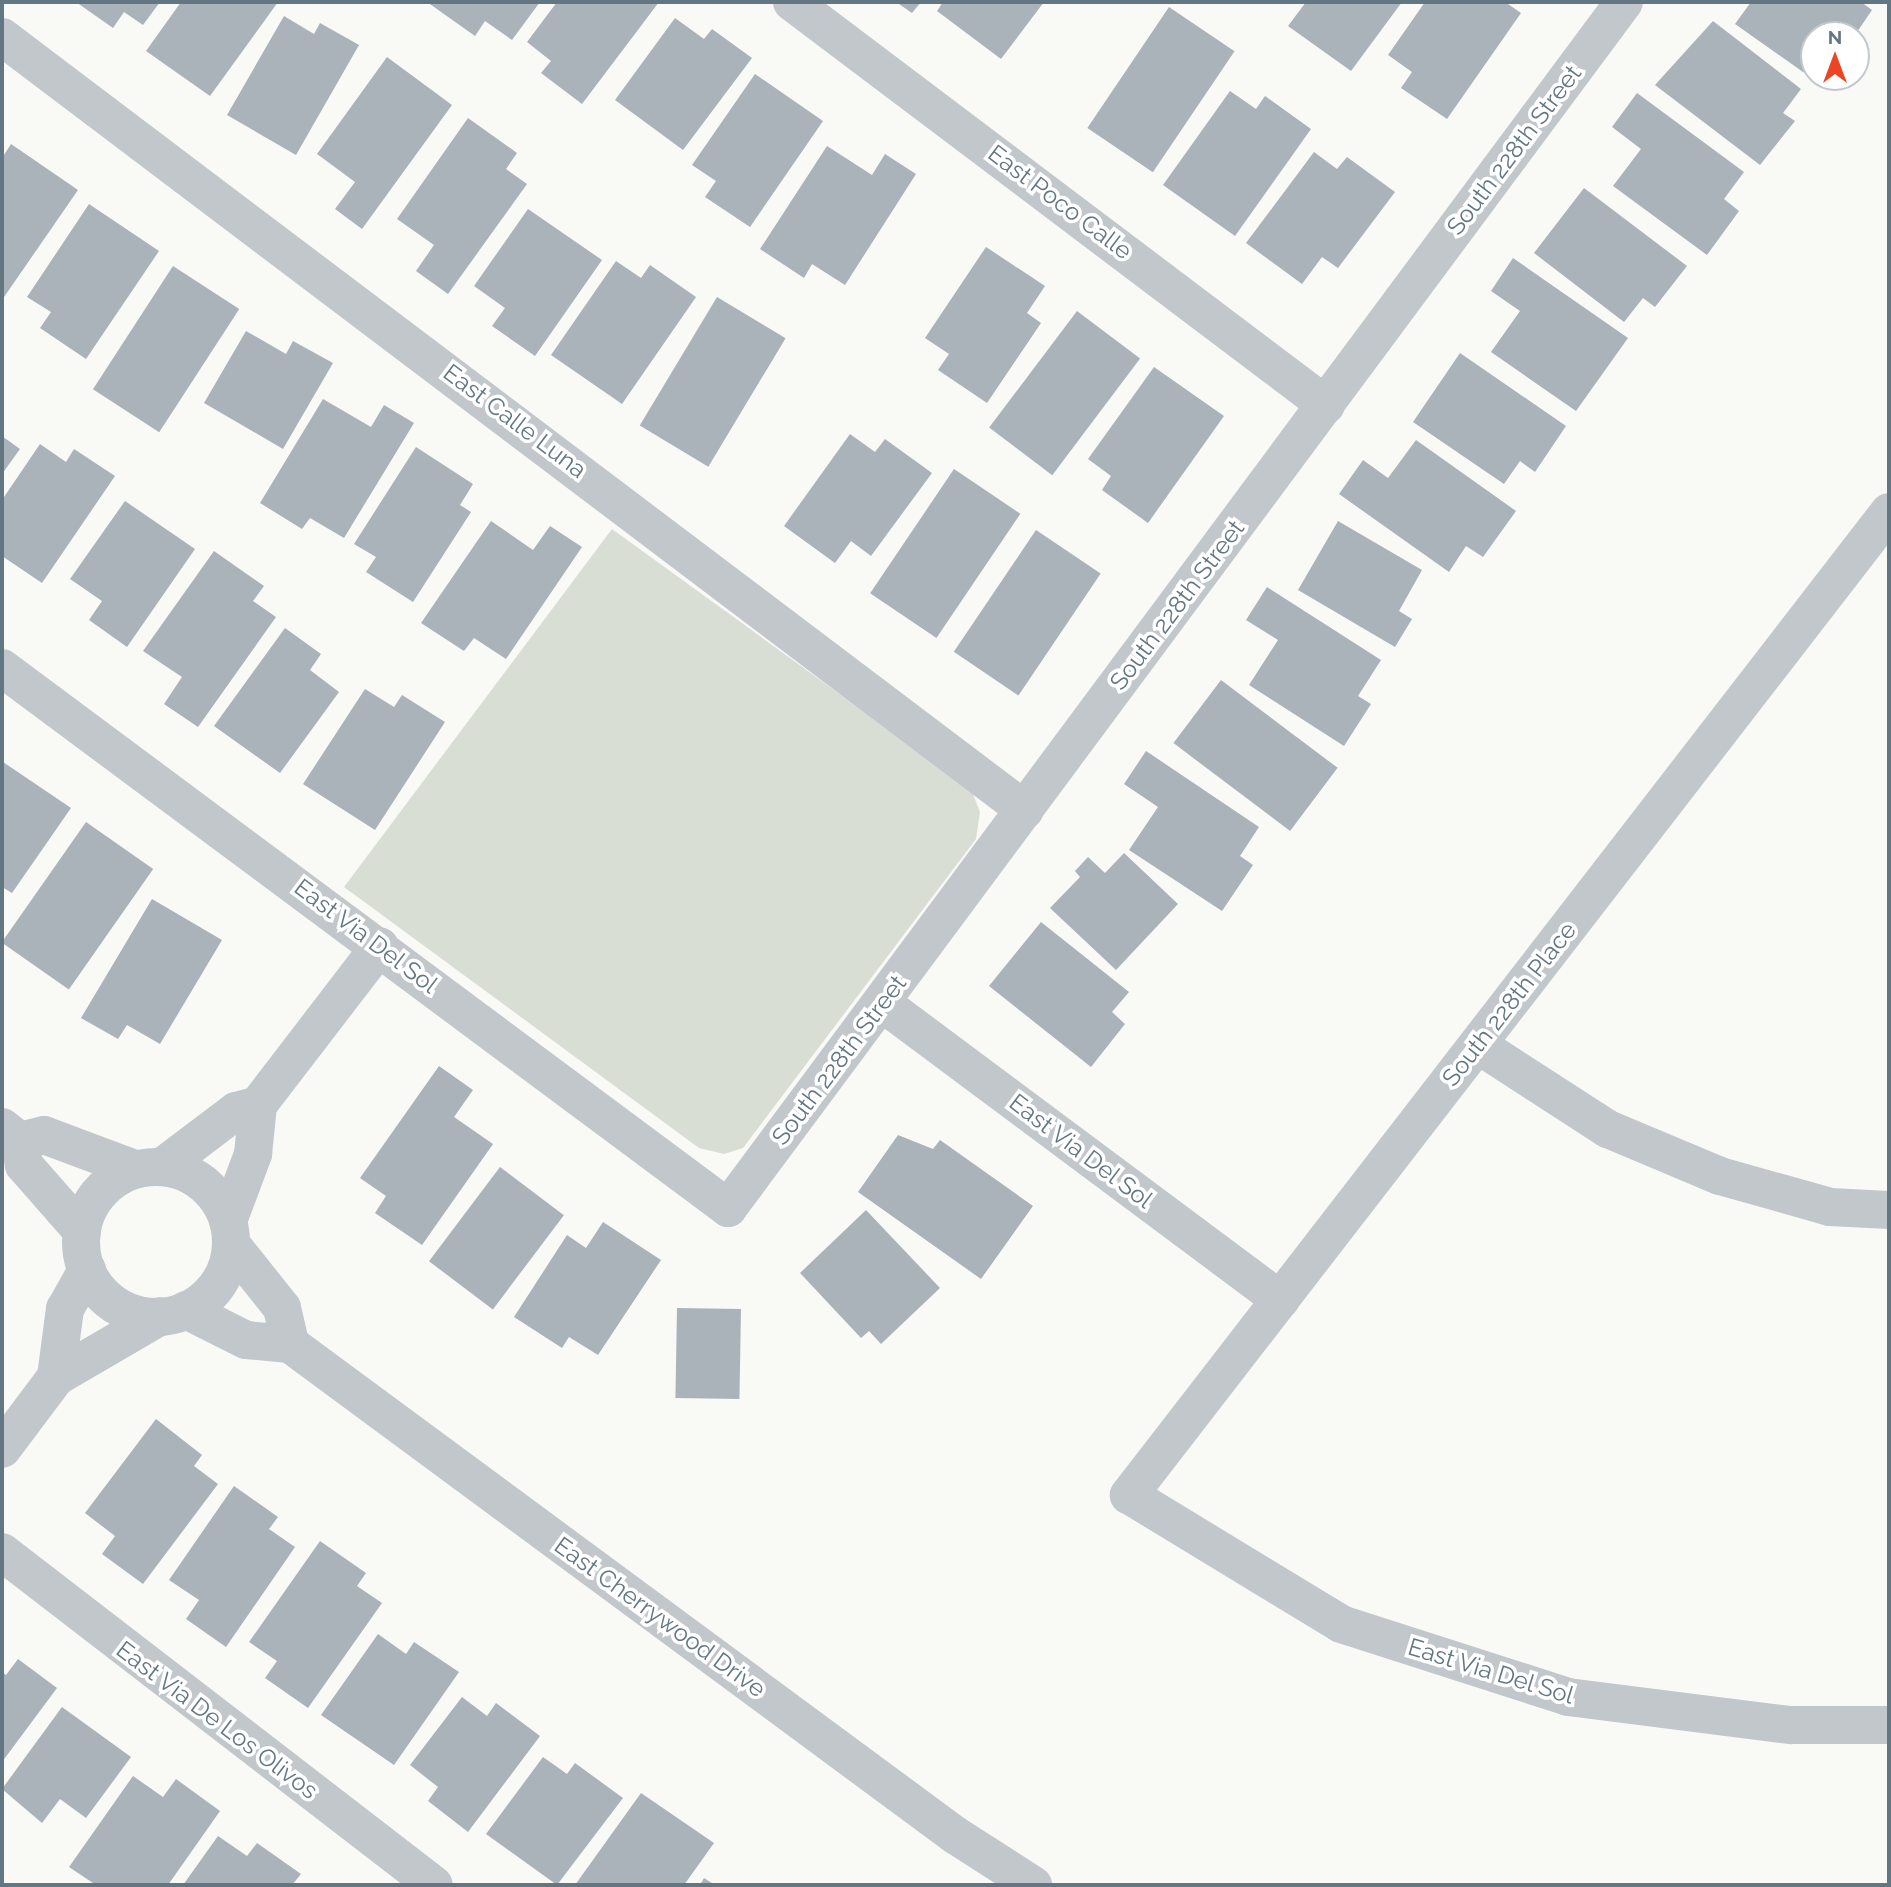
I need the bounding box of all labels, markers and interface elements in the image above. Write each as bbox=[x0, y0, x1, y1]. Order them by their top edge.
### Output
north arrow bbox=[1800, 21, 1870, 91]
text: N bbox=[1828, 26, 1842, 48]
street label: South 228th Street bbox=[1441, 59, 1587, 241]
street label: East Poco Calle bbox=[982, 139, 1138, 265]
street label: East Calle Luna bbox=[438, 358, 592, 484]
street label: South 228th Street bbox=[1104, 514, 1250, 696]
street label: East Via Del Sol bbox=[288, 872, 444, 1000]
street label: South 228th Place bbox=[1436, 916, 1582, 1092]
street label: South 228th Street bbox=[766, 969, 912, 1151]
street label: East Via Del Sol bbox=[1003, 1087, 1159, 1215]
street label: East Cherrywood Drive bbox=[549, 1531, 771, 1703]
street label: East Via Del Sol bbox=[1404, 1632, 1578, 1710]
street label: East Via De Los Olivos bbox=[110, 1635, 324, 1805]

